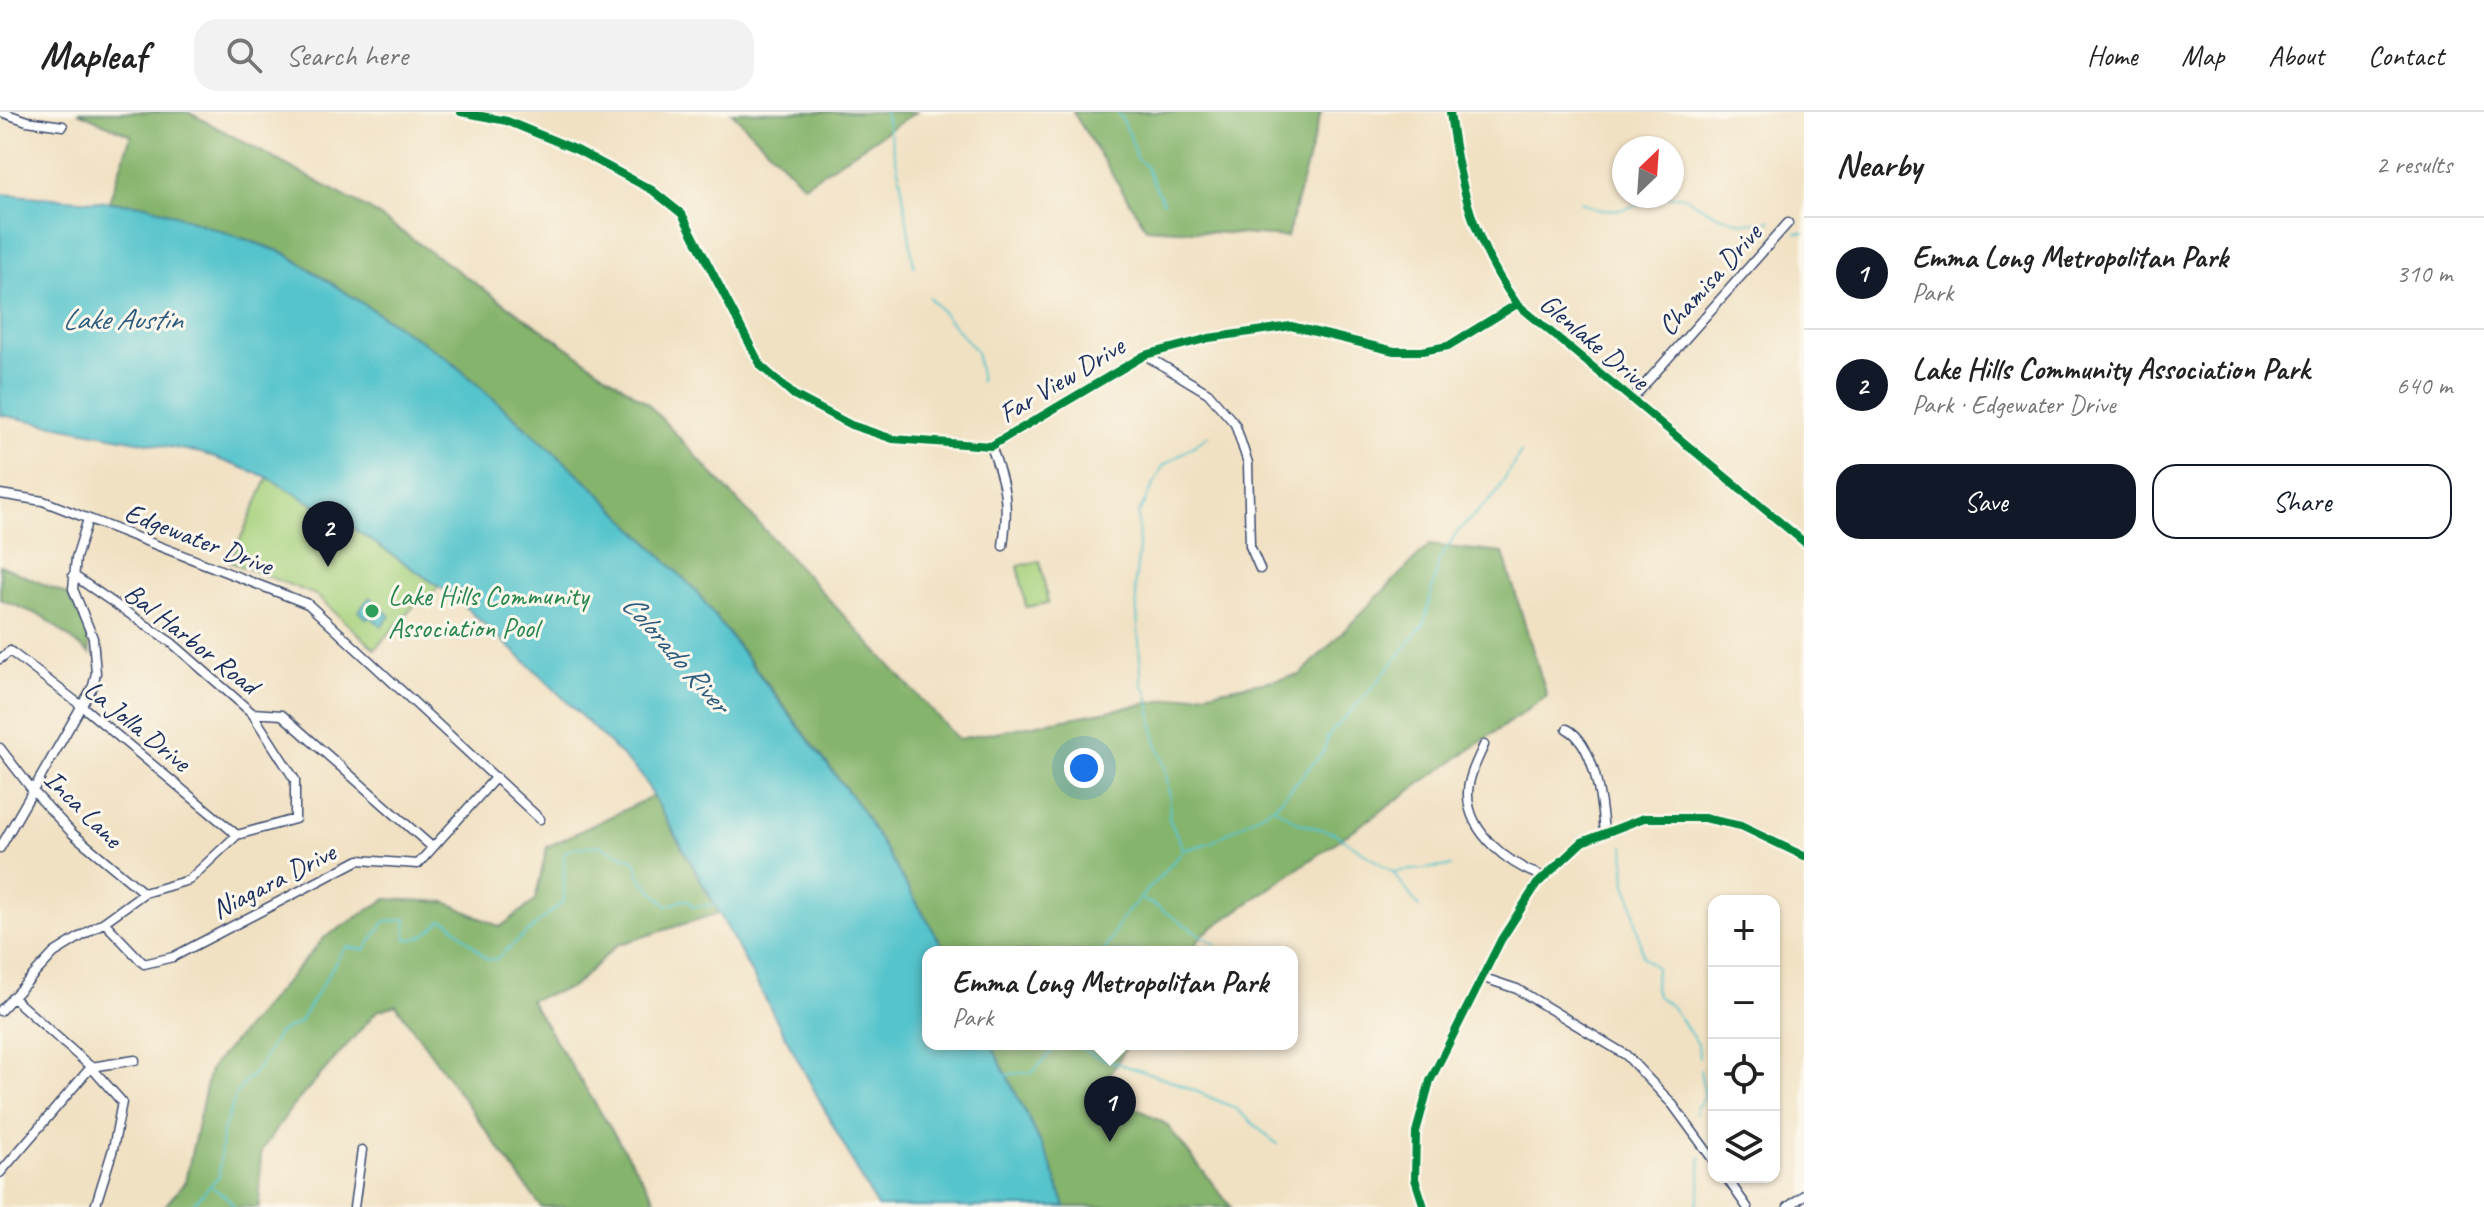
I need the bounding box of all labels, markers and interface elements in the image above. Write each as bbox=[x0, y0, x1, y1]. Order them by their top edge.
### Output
search box bbox=[194, 19, 754, 91]
text: Mapleaf bbox=[40, 32, 146, 79]
icon: search bbox=[222, 33, 266, 77]
text: Search here bbox=[286, 36, 408, 74]
text: Home bbox=[2087, 38, 2137, 73]
text: Map bbox=[2181, 38, 2224, 73]
text: About bbox=[2268, 38, 2324, 73]
text: Contact bbox=[2368, 38, 2444, 73]
north arrow bbox=[1612, 136, 1684, 208]
text: Nearby bbox=[1836, 143, 1922, 186]
text: 2 results bbox=[2376, 148, 2452, 181]
street label: Chamisa Drive bbox=[1650, 215, 1770, 343]
text: Emma Long Metropolitan Park bbox=[1912, 238, 2228, 276]
text: 1 bbox=[1856, 257, 1868, 290]
text: 310 m bbox=[2396, 257, 2452, 290]
text: Park bbox=[1912, 276, 1953, 309]
street label: Glenlake Drive bbox=[1533, 285, 1658, 399]
water label: Lake Austin bbox=[62, 300, 184, 338]
street label: Far View Drive bbox=[992, 327, 1132, 431]
text: Lake Hills Community Association Park bbox=[1912, 350, 2309, 388]
text: 2 bbox=[1856, 369, 1868, 402]
text: 640 m bbox=[2396, 369, 2452, 402]
text: Park · Edgewater Drive bbox=[1912, 388, 2115, 421]
button: Save bbox=[1836, 464, 2136, 539]
button: Share bbox=[2152, 464, 2452, 539]
street label: Edgewater Drive bbox=[120, 494, 280, 583]
pin: 2 bbox=[302, 501, 354, 567]
street label: Bal Harbor Road bbox=[117, 575, 269, 704]
place label: Lake Hills Community Association Pool bbox=[388, 578, 591, 645]
water label: Colorado River bbox=[614, 586, 741, 723]
marker: Lake Hills Community Association Pool bbox=[363, 602, 381, 620]
street label: La Jolla Drive bbox=[77, 672, 200, 780]
your location bbox=[1064, 748, 1104, 788]
street label: Inca Lane bbox=[37, 762, 132, 856]
street label: Niagara Drive bbox=[206, 834, 343, 926]
map controls bbox=[1708, 895, 1780, 1183]
button: + bbox=[1708, 895, 1780, 967]
popup bbox=[922, 946, 1298, 1050]
text: Emma Long Metropolitan Park bbox=[952, 963, 1268, 1001]
button: − bbox=[1708, 967, 1780, 1039]
text: Park bbox=[952, 1001, 993, 1034]
button: locate bbox=[1708, 1039, 1780, 1111]
pin: 1 bbox=[1084, 1076, 1136, 1142]
button: layers bbox=[1708, 1111, 1780, 1183]

